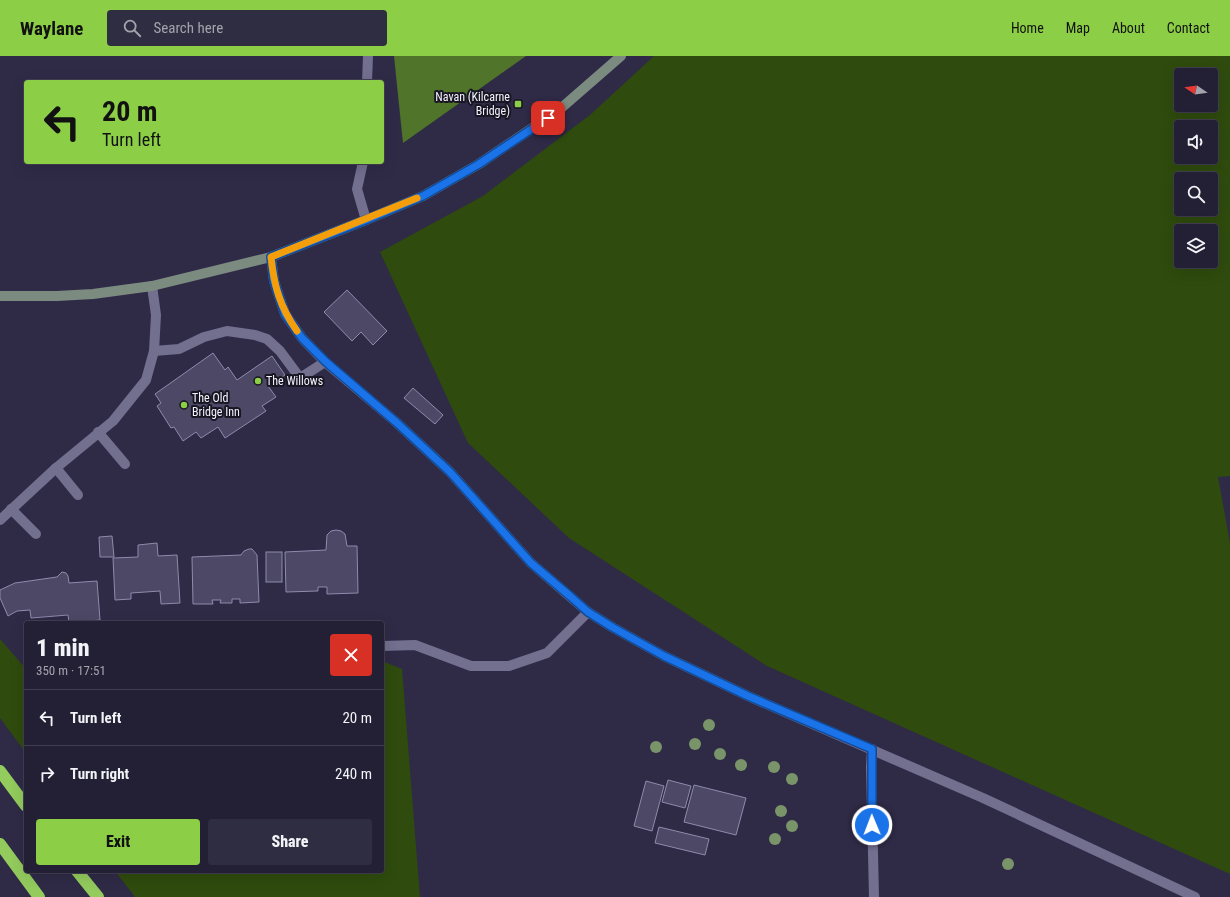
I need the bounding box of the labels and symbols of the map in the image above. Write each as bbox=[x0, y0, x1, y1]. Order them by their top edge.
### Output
north arrow bbox=[1174, 68, 1218, 112]
place label: Navan (Kilcarne Bridge) bbox=[435, 90, 510, 118]
marker: Navan (Kilcarne Bridge) bbox=[513, 99, 523, 109]
pin bbox=[531, 101, 565, 135]
place label: The Willows bbox=[266, 374, 323, 388]
marker: The Willows bbox=[253, 376, 263, 386]
place label: The Old Bridge Inn bbox=[192, 391, 240, 419]
marker: The Old Bridge Inn bbox=[179, 400, 189, 410]
position arrow bbox=[851, 804, 893, 846]

